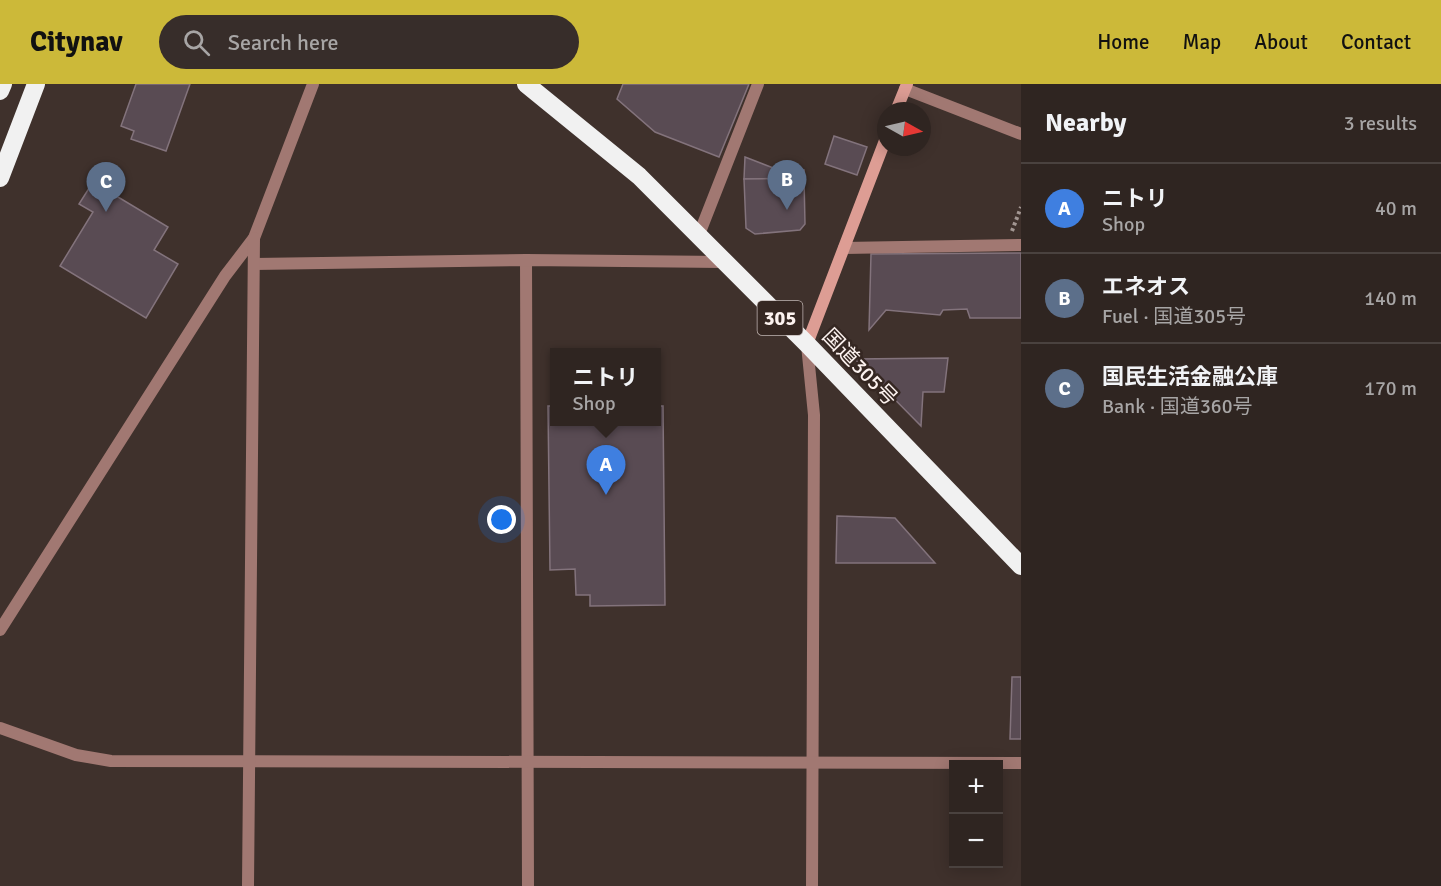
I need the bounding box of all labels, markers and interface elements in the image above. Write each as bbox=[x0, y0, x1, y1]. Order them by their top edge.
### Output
search box bbox=[159, 15, 579, 69]
text: Citynav bbox=[30, 25, 123, 59]
icon: search bbox=[180, 26, 213, 59]
text: Search here bbox=[228, 29, 339, 56]
text: Home bbox=[1097, 29, 1150, 55]
text: Map bbox=[1183, 29, 1221, 55]
text: About bbox=[1254, 29, 1308, 55]
text: Contact bbox=[1341, 29, 1411, 55]
north arrow bbox=[877, 102, 931, 156]
text: Nearby bbox=[1045, 107, 1126, 139]
text: 3 results bbox=[1344, 111, 1417, 136]
pin: B bbox=[768, 160, 806, 210]
pin: C bbox=[86, 162, 126, 212]
text: ニトリ bbox=[1102, 185, 1168, 212]
text: A bbox=[1058, 196, 1071, 221]
text: 40 m bbox=[1375, 196, 1417, 221]
text: Shop bbox=[1102, 212, 1145, 237]
text: エネオス bbox=[1102, 273, 1190, 300]
text: B bbox=[1058, 286, 1071, 311]
text: 140 m bbox=[1364, 286, 1417, 311]
road number: 305 bbox=[758, 301, 802, 335]
text: Fuel · 国道305号 bbox=[1102, 304, 1246, 329]
street label: 国道305号 bbox=[817, 323, 903, 411]
popup bbox=[550, 348, 661, 426]
text: 国民生活金融公庫 bbox=[1102, 363, 1278, 390]
text: ニトリ bbox=[572, 364, 639, 391]
text: C bbox=[1058, 376, 1071, 401]
text: 170 m bbox=[1364, 376, 1417, 401]
text: Shop bbox=[572, 391, 615, 416]
text: Bank · 国道360号 bbox=[1102, 394, 1252, 419]
pin: A bbox=[586, 446, 626, 495]
your location bbox=[487, 505, 516, 534]
map controls bbox=[949, 760, 1003, 868]
button: + bbox=[949, 760, 1003, 814]
button: − bbox=[949, 814, 1003, 868]

